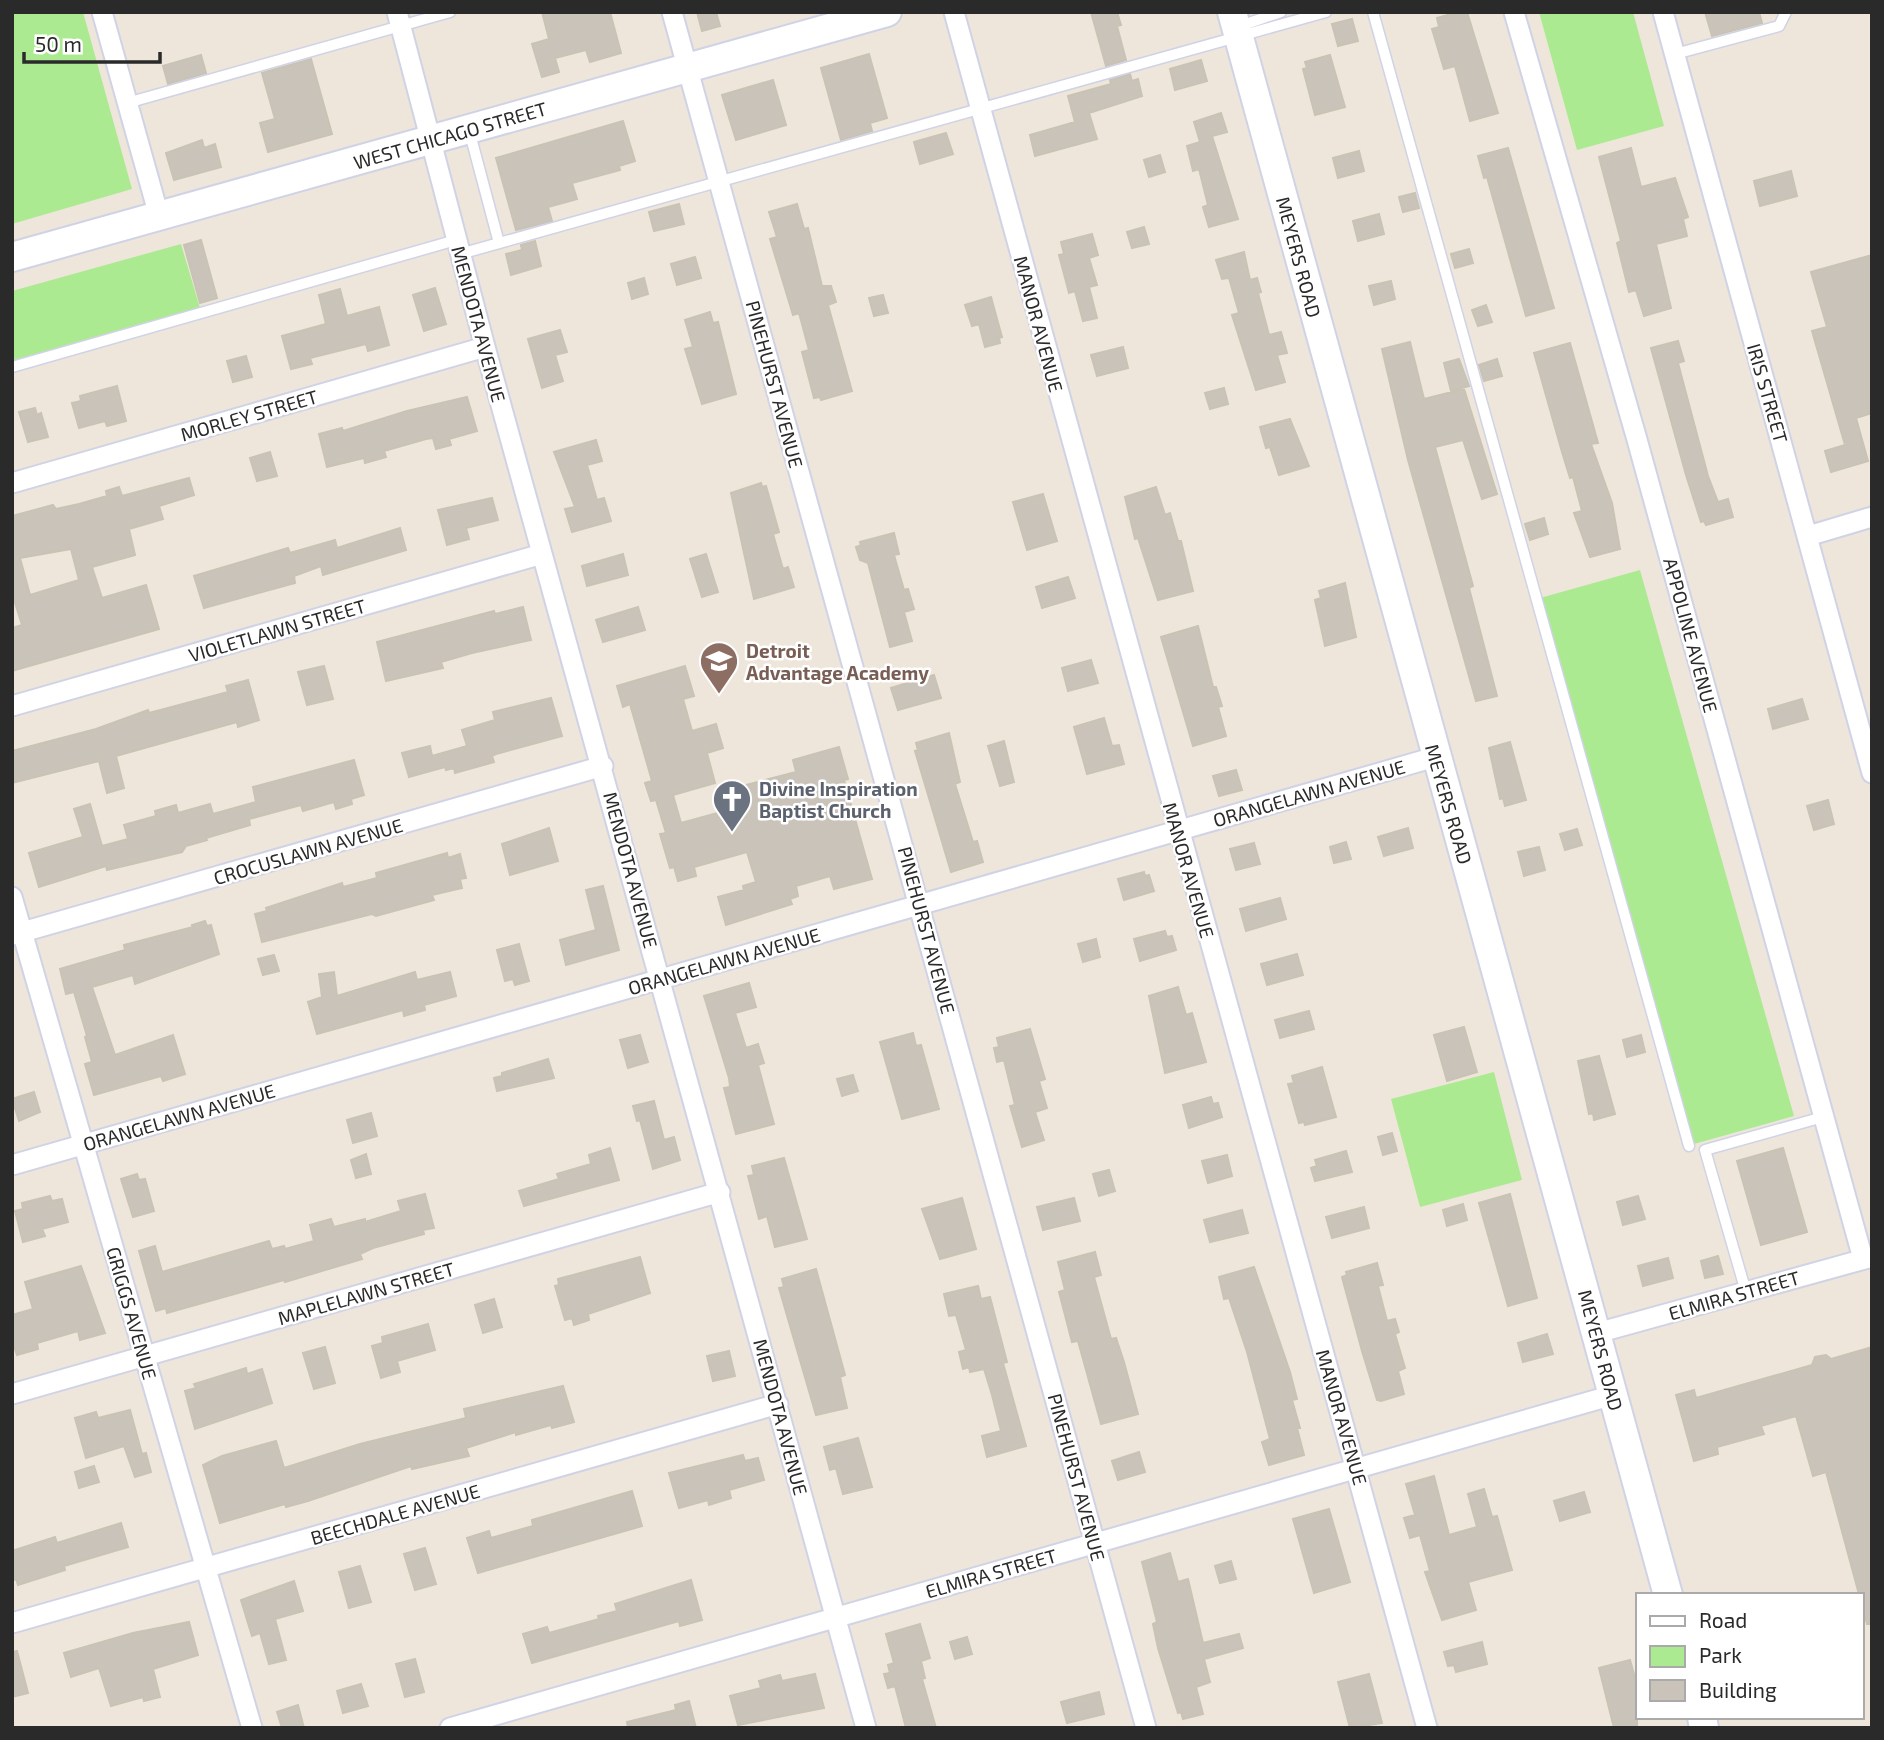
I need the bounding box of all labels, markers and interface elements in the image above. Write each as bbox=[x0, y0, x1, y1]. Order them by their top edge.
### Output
scale bar bbox=[24, 21, 161, 65]
text: 50 m bbox=[35, 31, 82, 56]
street label: WEST CHICAGO STREET bbox=[351, 96, 549, 174]
street label: MEYERS ROAD bbox=[1272, 194, 1326, 320]
street label: MENDOTA AVENUE bbox=[447, 243, 511, 405]
street label: MANOR AVENUE bbox=[1010, 253, 1068, 395]
street label: PINEHURST AVENUE bbox=[742, 298, 808, 470]
street label: IRIS STREET bbox=[1743, 341, 1793, 445]
street label: MORLEY STREET bbox=[178, 384, 320, 446]
street label: APPOLINE AVENUE bbox=[1659, 555, 1723, 715]
street label: VIOLETLAWN STREET bbox=[186, 594, 368, 666]
place label: Detroit Advantage Academy bbox=[746, 639, 929, 685]
school or university icon: Detroit Advantage Academy bbox=[698, 640, 740, 695]
street label: MEYERS ROAD bbox=[1421, 741, 1477, 867]
street label: ORANGELAWN AVENUE bbox=[1210, 755, 1408, 831]
place label: Divine Inspiration Baptist Church bbox=[759, 777, 918, 822]
church icon: Divine Inspiration Baptist Church bbox=[711, 778, 753, 833]
street label: MENDOTA AVENUE bbox=[599, 789, 663, 951]
street label: MANOR AVENUE bbox=[1159, 799, 1219, 941]
street label: CROCUSLAWN AVENUE bbox=[211, 813, 405, 889]
street label: PINEHURST AVENUE bbox=[894, 844, 960, 1016]
street label: ORANGELAWN AVENUE bbox=[625, 923, 823, 999]
street label: ORANGELAWN AVENUE bbox=[80, 1079, 278, 1155]
street label: GRIGGS AVENUE bbox=[102, 1244, 162, 1382]
street label: MAPLELAWN STREET bbox=[275, 1257, 457, 1329]
street label: ELMIRA STREET bbox=[1666, 1265, 1802, 1325]
street label: MEYERS ROAD bbox=[1574, 1287, 1628, 1413]
street label: MENDOTA AVENUE bbox=[749, 1336, 813, 1498]
street label: MANOR AVENUE bbox=[1312, 1346, 1372, 1488]
street label: PINEHURST AVENUE bbox=[1044, 1391, 1110, 1563]
street label: BEECHDALE AVENUE bbox=[308, 1479, 482, 1549]
street label: ELMIRA STREET bbox=[923, 1543, 1059, 1603]
legend bbox=[1636, 1593, 1863, 1719]
text: Road bbox=[1699, 1607, 1747, 1632]
text: Park bbox=[1699, 1642, 1742, 1667]
text: Building bbox=[1699, 1677, 1777, 1702]

